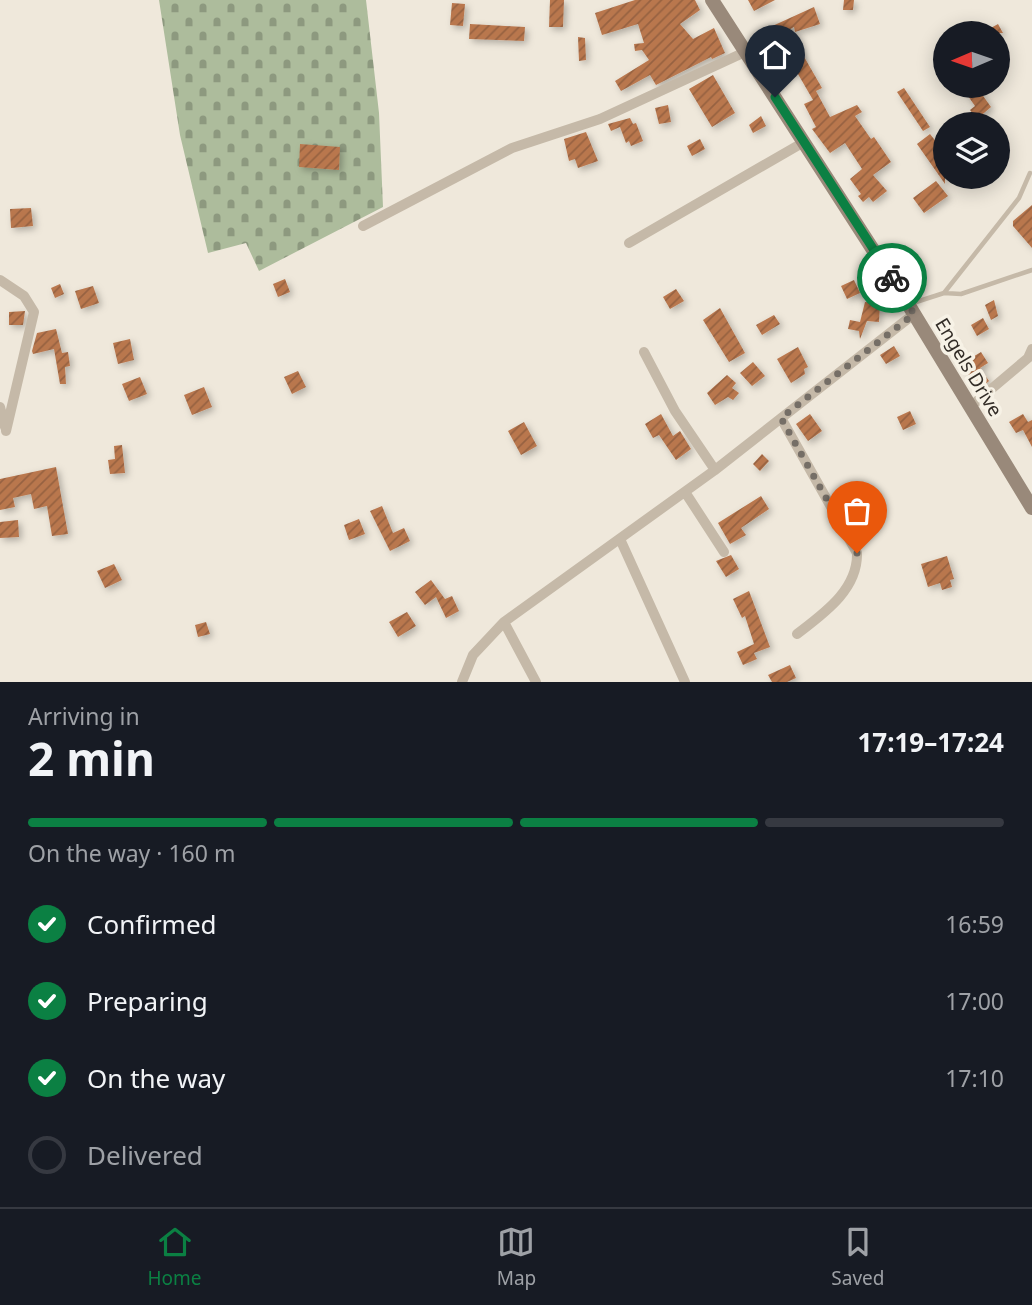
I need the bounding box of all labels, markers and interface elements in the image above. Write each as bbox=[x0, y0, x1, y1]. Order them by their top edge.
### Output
north arrow bbox=[933, 21, 1010, 98]
map controls bbox=[933, 21, 1010, 189]
pin bbox=[745, 25, 805, 97]
icon: home bbox=[756, 36, 794, 74]
button: layers bbox=[933, 112, 1010, 189]
courier bbox=[857, 243, 927, 313]
icon: bike bbox=[873, 259, 911, 297]
street label: Engels Drive bbox=[929, 313, 1009, 421]
pin bbox=[827, 481, 887, 553]
icon: bag bbox=[838, 492, 876, 530]
text: Arriving in bbox=[28, 700, 140, 732]
text: 17:19–17:24 bbox=[857, 724, 1004, 760]
text: 2 min bbox=[28, 727, 155, 789]
text: On the way · 160 m bbox=[28, 837, 235, 869]
icon: check bbox=[28, 905, 66, 943]
text: Confirmed bbox=[87, 906, 217, 942]
text: 16:59 bbox=[945, 908, 1004, 940]
icon: check bbox=[28, 982, 66, 1020]
text: Preparing bbox=[87, 983, 208, 1019]
text: 17:00 bbox=[945, 985, 1004, 1017]
icon: check bbox=[28, 1059, 66, 1097]
text: On the way bbox=[87, 1060, 225, 1096]
text: 17:10 bbox=[945, 1062, 1004, 1094]
text: Delivered bbox=[87, 1137, 203, 1173]
tab: Home bbox=[148, 1223, 202, 1291]
tab: Map bbox=[497, 1223, 536, 1291]
tab: Saved bbox=[831, 1223, 884, 1291]

